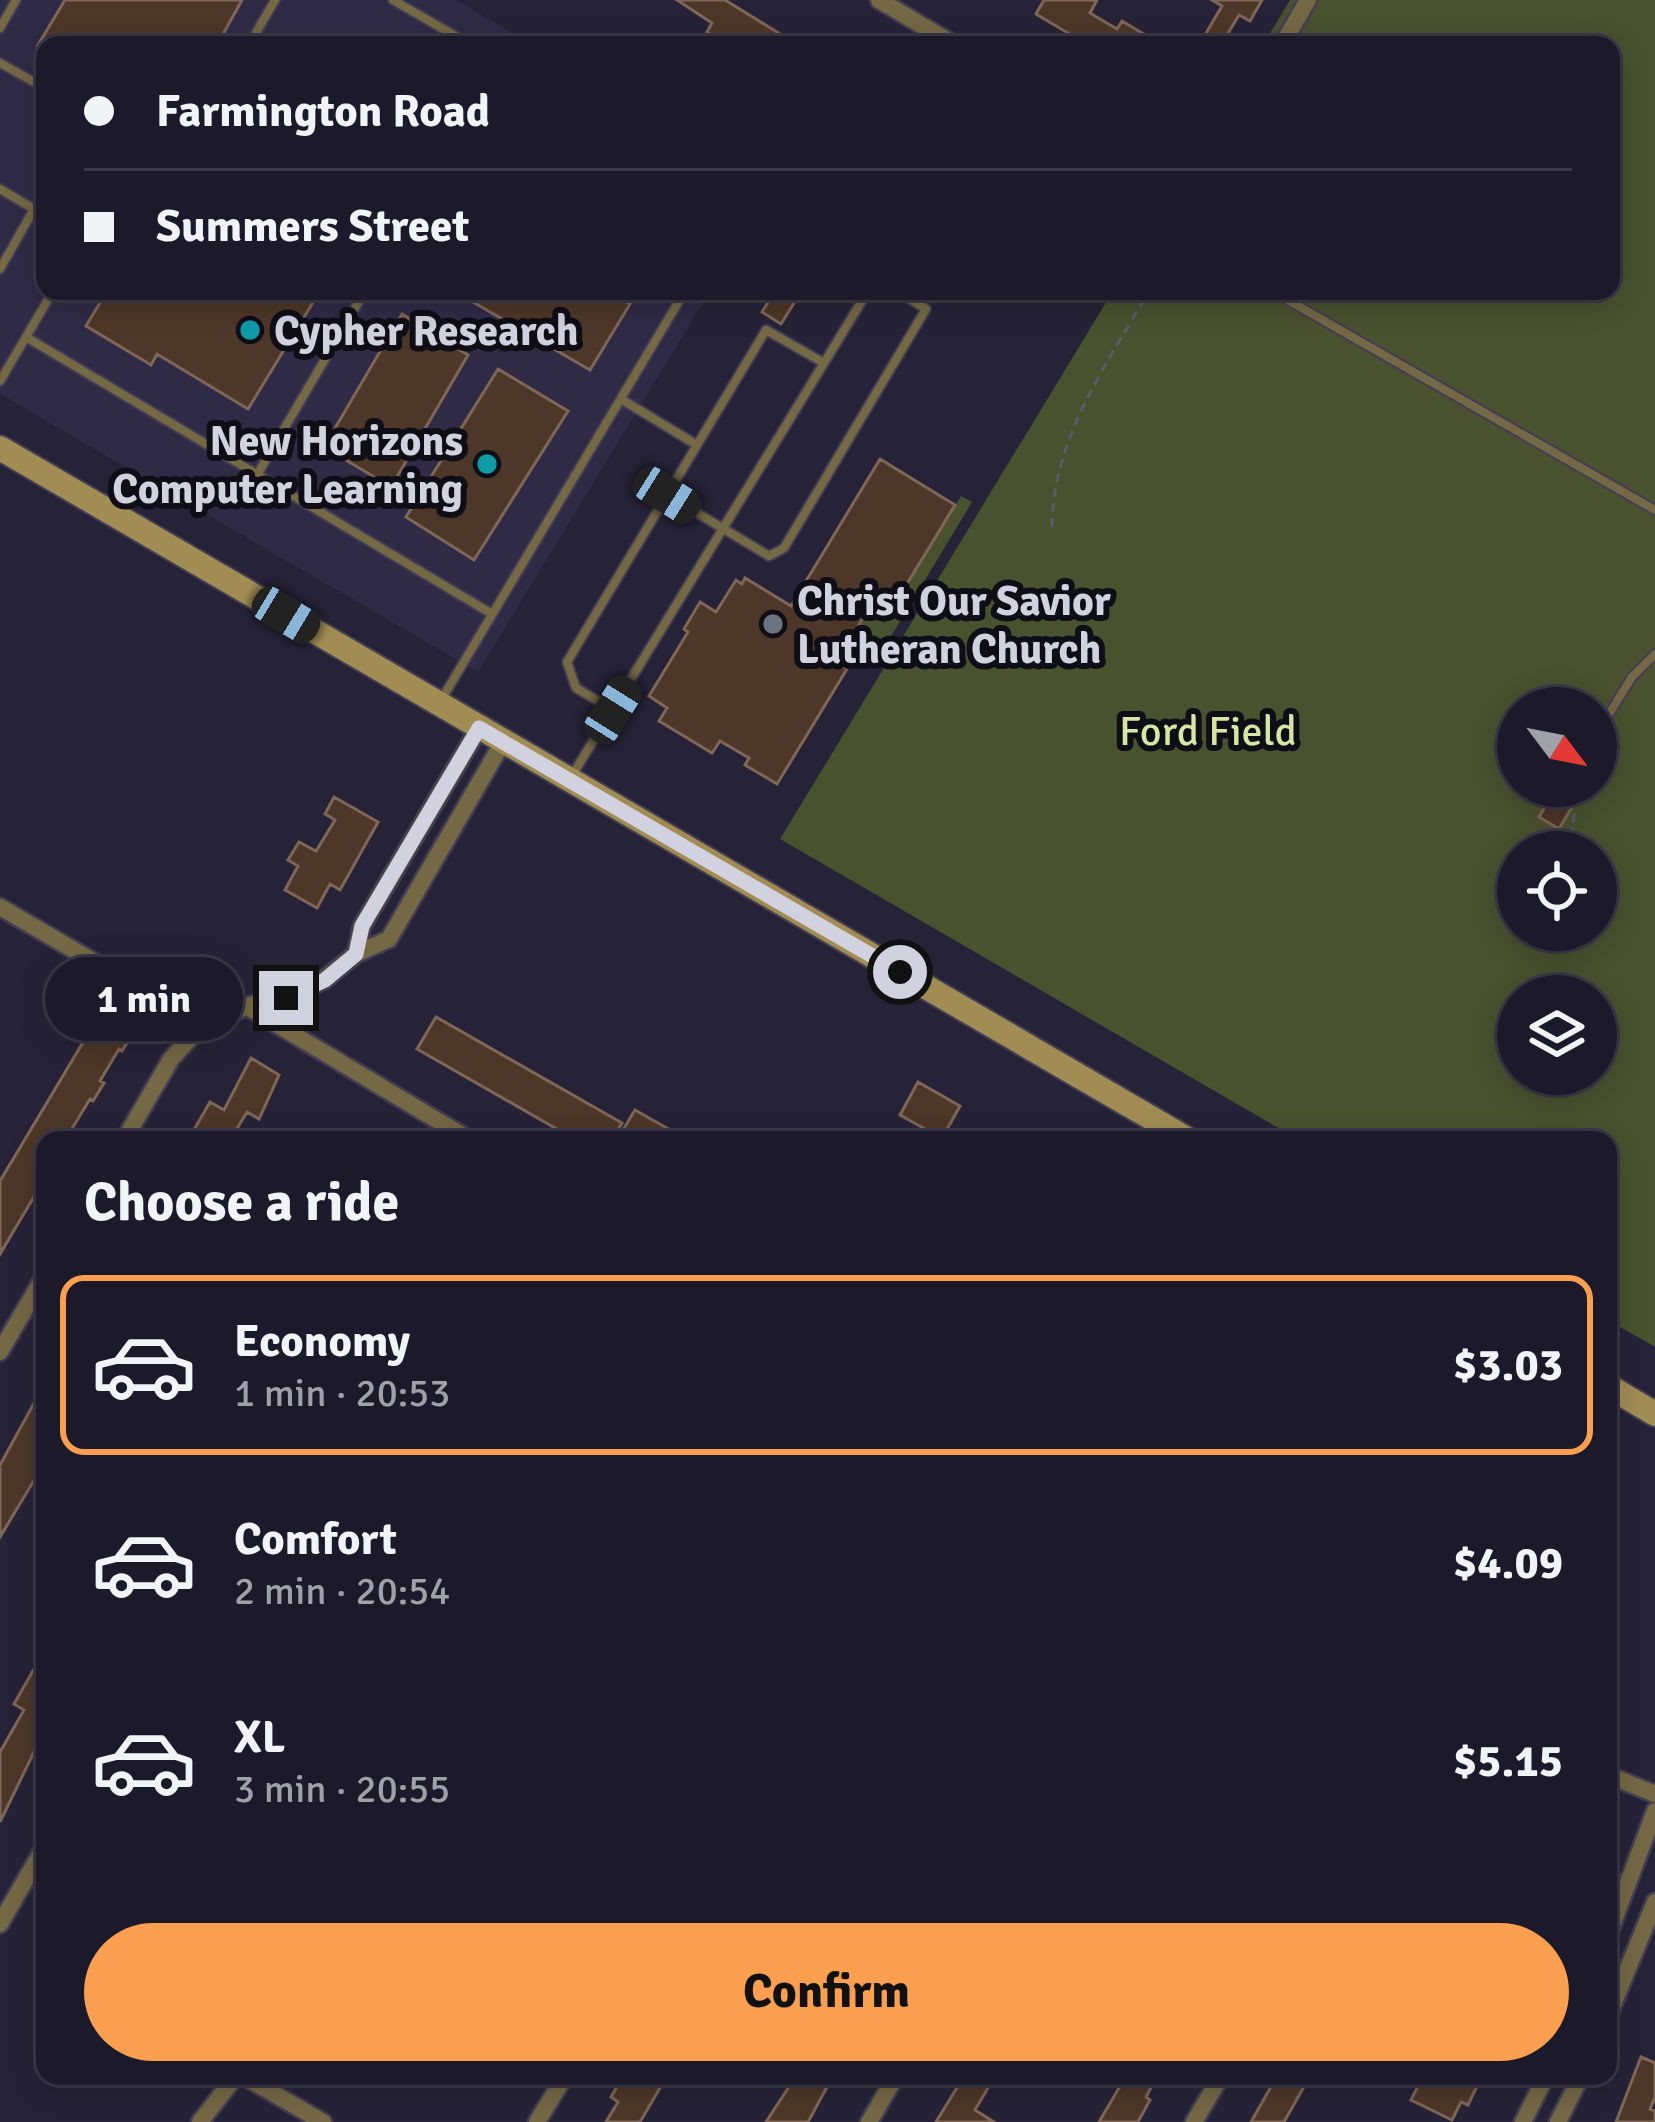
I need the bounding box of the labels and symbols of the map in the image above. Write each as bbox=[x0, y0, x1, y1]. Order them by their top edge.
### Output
place label: Cypher Research bbox=[274, 306, 578, 357]
marker: Cypher Research bbox=[237, 317, 263, 343]
place label: New Horizons Computer Learning bbox=[112, 416, 463, 515]
marker: New Horizons Computer Learning bbox=[474, 451, 500, 477]
car bbox=[627, 461, 707, 529]
place label: Christ Our Savior Lutheran Church bbox=[797, 576, 1111, 675]
car bbox=[246, 581, 326, 649]
marker: Christ Our Savior Lutheran Church bbox=[760, 611, 786, 637]
car bbox=[579, 670, 647, 750]
north arrow bbox=[1497, 687, 1617, 807]
park label: Ford Field bbox=[1119, 706, 1297, 757]
route start bbox=[873, 945, 927, 999]
callout: 1 min bbox=[46, 956, 244, 1040]
route end bbox=[259, 971, 313, 1025]

